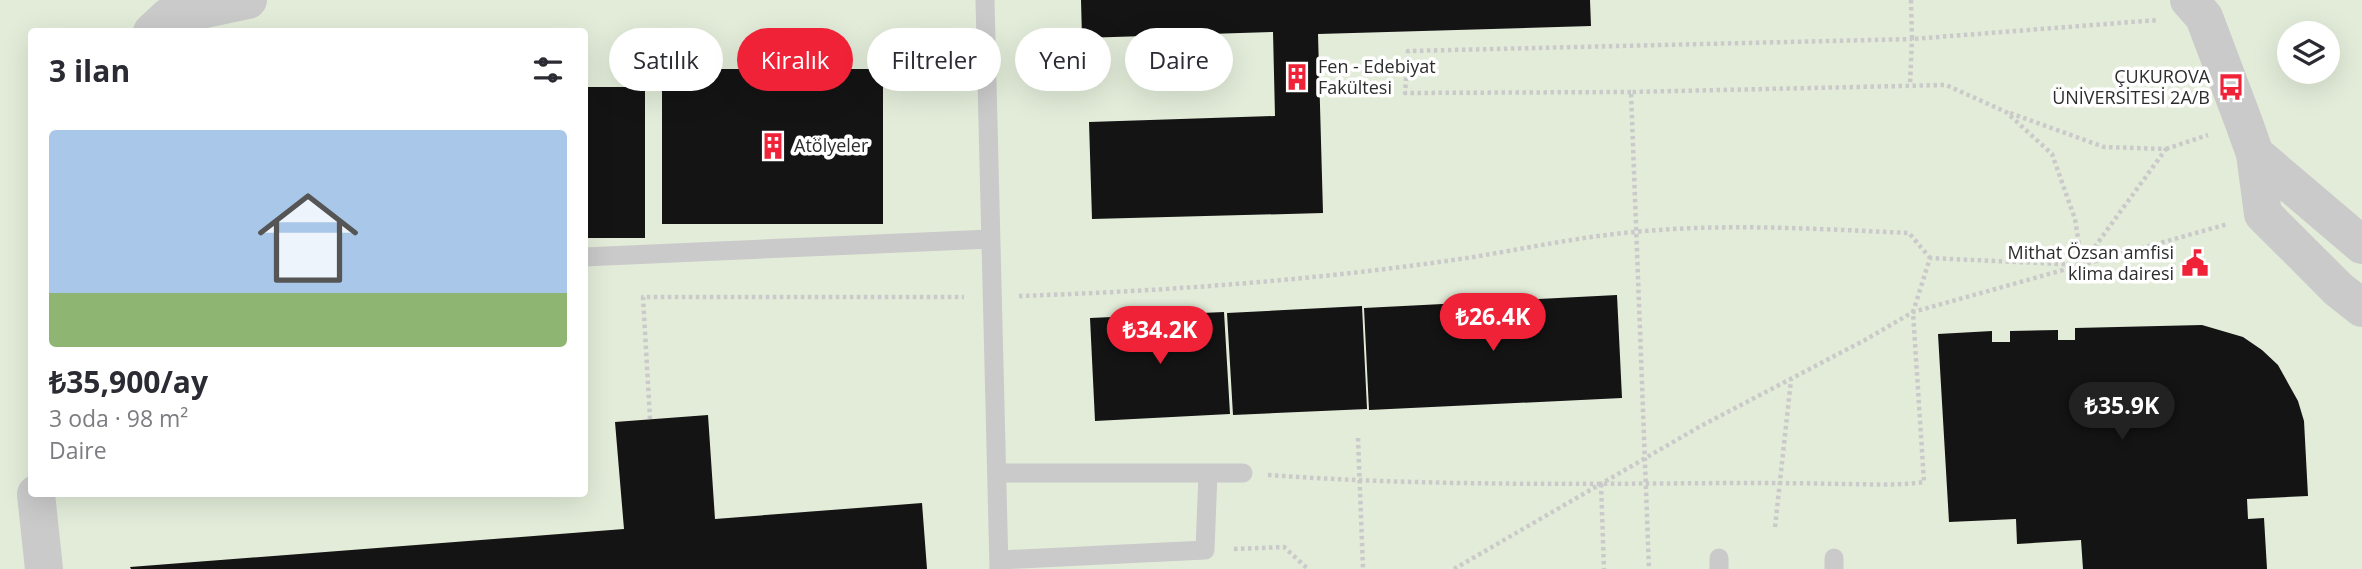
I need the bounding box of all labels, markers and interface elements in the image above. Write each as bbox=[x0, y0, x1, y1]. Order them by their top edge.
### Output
map controls bbox=[2277, 21, 2340, 84]
button: layers bbox=[2277, 21, 2340, 84]
chip: Satılık bbox=[609, 28, 723, 91]
chip: Kiralık bbox=[737, 28, 853, 91]
chip: Filtreler bbox=[867, 28, 1001, 91]
chip: Yeni bbox=[1015, 28, 1111, 91]
chip: Daire bbox=[1125, 28, 1233, 91]
text: 3 ilan bbox=[49, 50, 130, 91]
icon: filters bbox=[529, 51, 567, 89]
place label: Fen - Edebiyat Fakültesi bbox=[1318, 54, 1436, 99]
building icon: Fen - Edebiyat Fakültesi bbox=[1282, 62, 1312, 92]
place label: ÇUKUROVA ÜNİVERSİTESİ 2A/B bbox=[2052, 64, 2211, 109]
bus stop icon: ÇUKUROVA ÜNİVERSİTESİ 2A/B bbox=[2216, 72, 2246, 102]
building icon: Atölyeler bbox=[758, 131, 788, 161]
place label: Atölyeler bbox=[794, 133, 869, 157]
icon: home bbox=[245, 175, 371, 301]
place label: Mithat Özsan amfisi klima dairesi bbox=[2008, 240, 2174, 285]
public building icon: Mithat Özsan amfisi klima dairesi bbox=[2180, 248, 2210, 278]
pin: ₺26.4K bbox=[1436, 294, 1550, 353]
text: ₺26.4K bbox=[1456, 300, 1530, 332]
pin: ₺34.2K bbox=[1103, 306, 1217, 366]
text: ₺34.2K bbox=[1123, 313, 1197, 345]
text: ₺35,900/ay bbox=[49, 361, 208, 402]
pin: ₺35.9K bbox=[2065, 382, 2179, 442]
text: ₺35.9K bbox=[2085, 389, 2159, 421]
text: 3 oda · 98 m² bbox=[49, 402, 188, 434]
text: Daire bbox=[49, 434, 107, 466]

